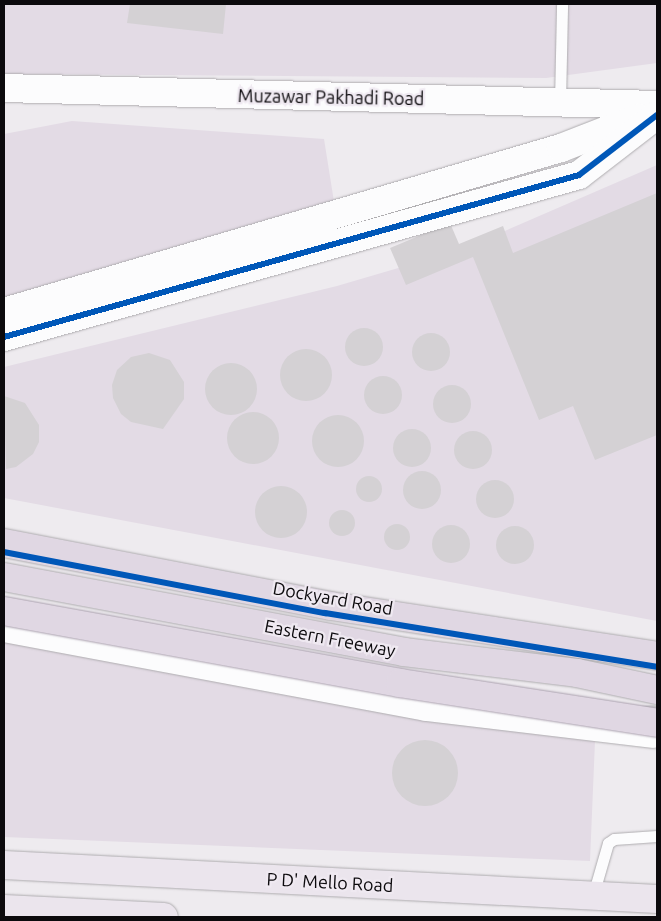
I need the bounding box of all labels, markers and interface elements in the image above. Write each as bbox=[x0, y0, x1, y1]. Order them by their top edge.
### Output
street label: Muzawar Pakhadi Road bbox=[238, 85, 424, 109]
street label: Dockyard Road bbox=[271, 577, 395, 619]
street label: Eastern Freeway bbox=[263, 615, 397, 661]
street label: P D' Mello Road bbox=[266, 868, 394, 896]

